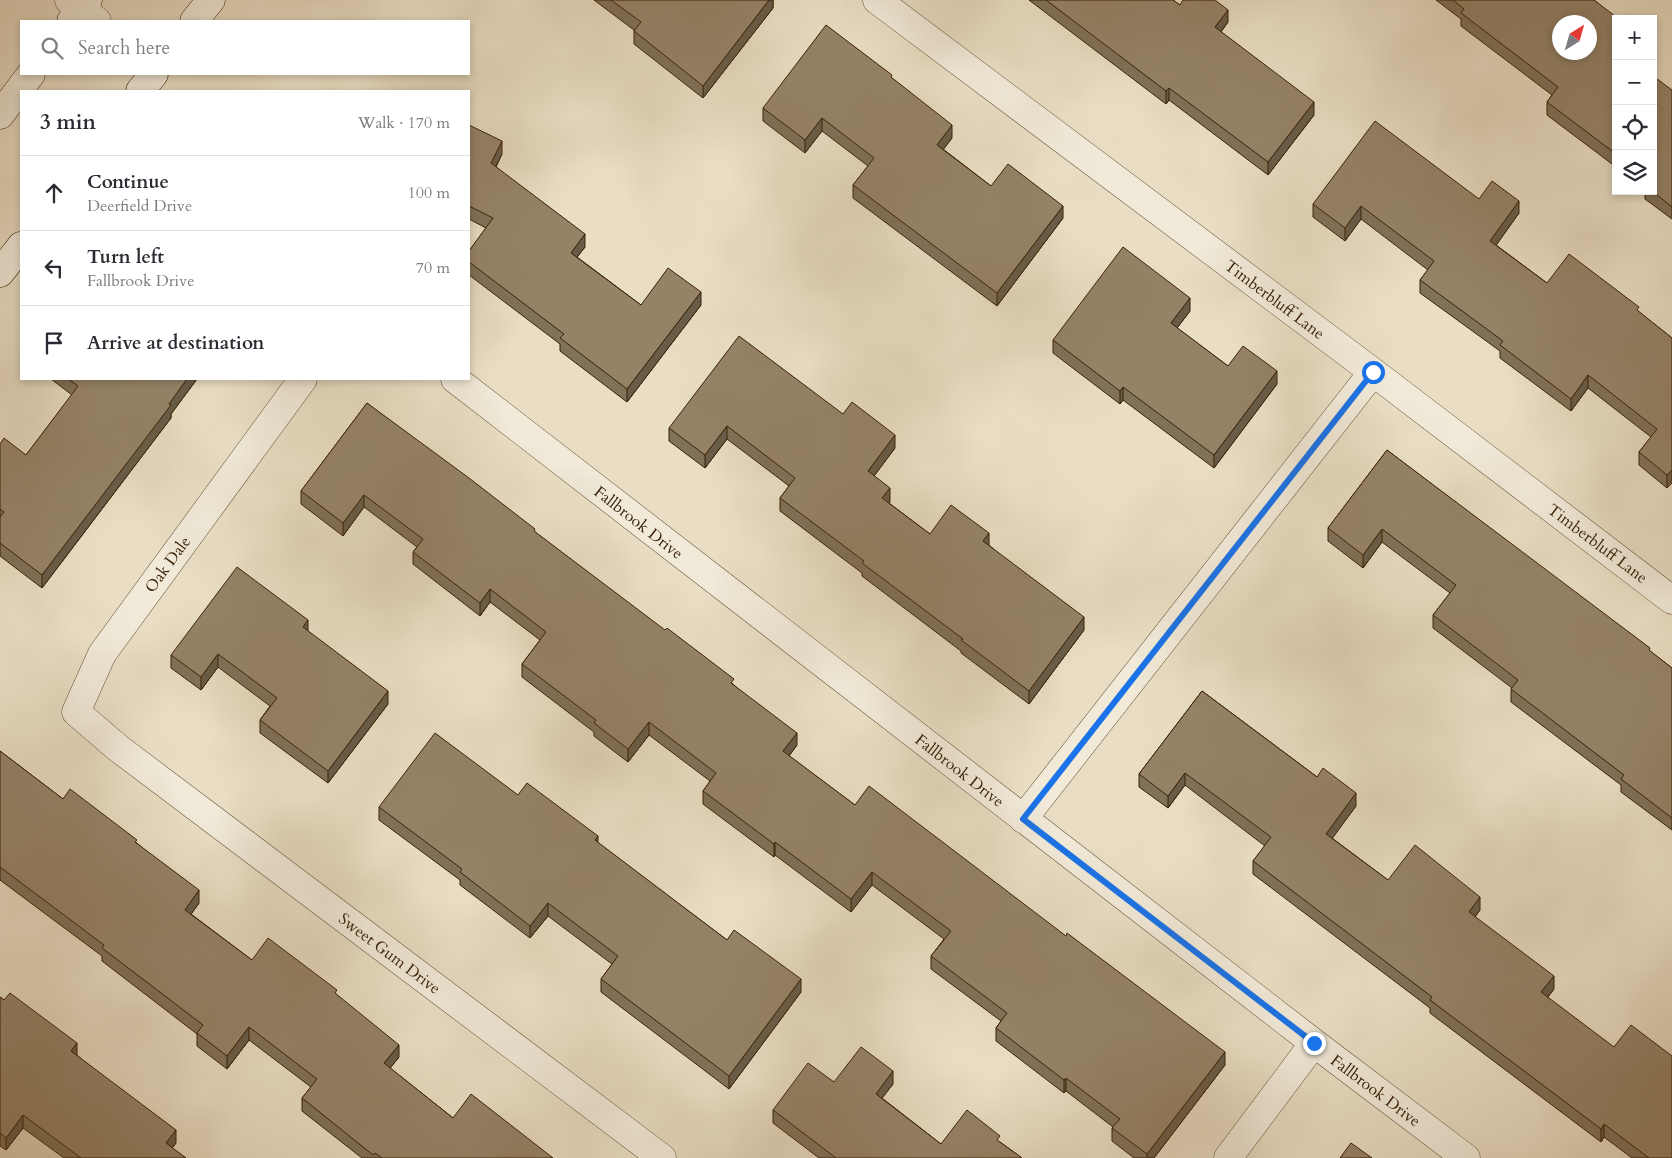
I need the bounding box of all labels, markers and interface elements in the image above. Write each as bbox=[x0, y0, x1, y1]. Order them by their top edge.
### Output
north arrow bbox=[1552, 15, 1597, 60]
map controls bbox=[1612, 15, 1657, 195]
button: + bbox=[1612, 15, 1657, 60]
search box bbox=[20, 20, 470, 75]
icon: search bbox=[38, 34, 66, 62]
text: Search here bbox=[78, 35, 170, 61]
button: − bbox=[1612, 60, 1657, 105]
button: locate bbox=[1612, 105, 1657, 150]
text: 3 min bbox=[40, 108, 96, 137]
text: Walk · 170 m bbox=[358, 112, 450, 134]
button: layers bbox=[1612, 150, 1657, 195]
text: Continue bbox=[87, 169, 169, 195]
icon: ahead bbox=[40, 179, 68, 207]
text: 100 m bbox=[408, 182, 450, 204]
text: Deerfield Drive bbox=[87, 195, 192, 217]
text: Turn left bbox=[87, 244, 164, 270]
icon: left bbox=[40, 254, 68, 282]
street label: Timberbluff Lane bbox=[1220, 255, 1329, 345]
text: 70 m bbox=[416, 257, 450, 279]
text: Fallbrook Drive bbox=[87, 270, 194, 292]
icon: arrive bbox=[40, 329, 68, 357]
text: Arrive at destination bbox=[87, 330, 264, 356]
route start bbox=[1362, 361, 1385, 384]
street label: Fallbrook Drive bbox=[589, 481, 687, 565]
street label: Timberbluff Lane bbox=[1543, 499, 1652, 589]
street label: Oak Dale bbox=[140, 532, 196, 597]
street label: Fallbrook Drive bbox=[910, 729, 1008, 813]
street label: Sweet Gum Drive bbox=[334, 908, 445, 1000]
route end bbox=[1303, 1032, 1326, 1055]
street label: Fallbrook Drive bbox=[1326, 1050, 1425, 1132]

